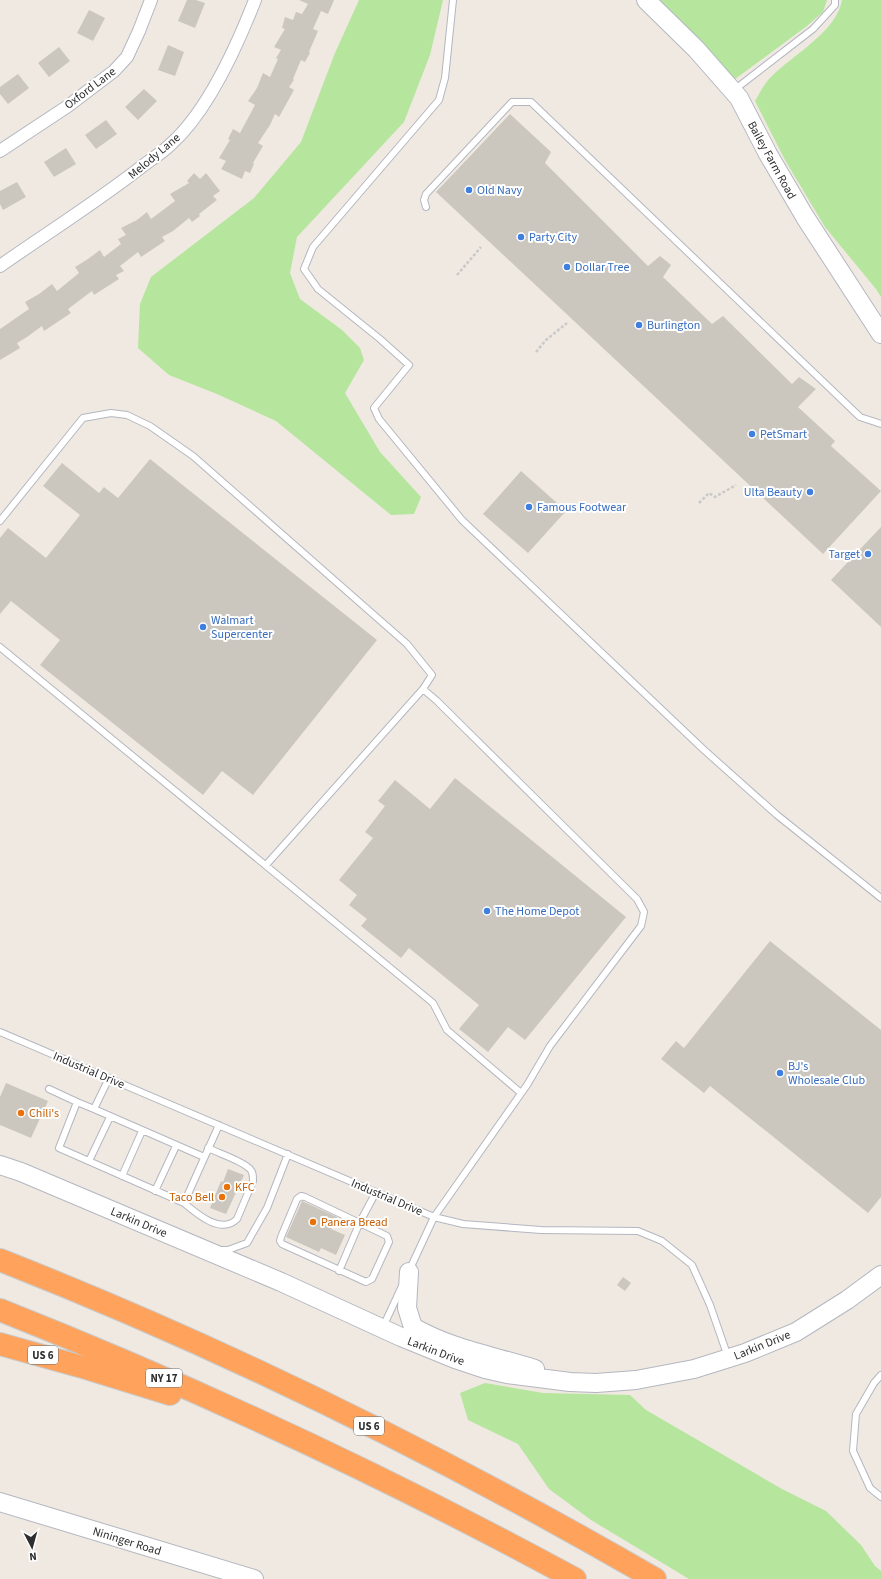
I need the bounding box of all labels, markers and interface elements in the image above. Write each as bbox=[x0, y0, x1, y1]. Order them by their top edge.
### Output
street label: Oxford Lane bbox=[61, 63, 120, 113]
street label: Bailey Farm Road bbox=[743, 118, 800, 202]
street label: Melody Lane bbox=[125, 130, 184, 183]
place label: Old Navy bbox=[477, 182, 523, 199]
marker: Old Navy bbox=[464, 185, 474, 195]
place label: Party City bbox=[529, 229, 577, 246]
marker: Party City bbox=[516, 232, 526, 242]
place label: Dollar Tree bbox=[575, 259, 629, 276]
marker: Dollar Tree bbox=[562, 262, 572, 272]
place label: Burlington bbox=[647, 317, 700, 334]
marker: Burlington bbox=[634, 320, 644, 330]
place label: PetSmart bbox=[760, 426, 807, 443]
marker: PetSmart bbox=[747, 429, 757, 439]
place label: Ulta Beauty bbox=[744, 484, 802, 501]
marker: Ulta Beauty bbox=[805, 487, 815, 497]
place label: Famous Footwear bbox=[537, 499, 627, 516]
marker: Famous Footwear bbox=[524, 502, 534, 512]
place label: Target bbox=[829, 546, 860, 563]
marker: Target bbox=[863, 549, 873, 559]
place label: Walmart Supercenter bbox=[211, 612, 273, 643]
marker: Walmart Supercenter bbox=[198, 622, 208, 632]
place label: The Home Depot bbox=[495, 903, 579, 920]
marker: The Home Depot bbox=[482, 906, 492, 916]
street label: Industrial Drive bbox=[50, 1048, 127, 1093]
place label: BJ's Wholesale Club bbox=[788, 1058, 865, 1089]
marker: BJ's Wholesale Club bbox=[775, 1068, 785, 1078]
place label: Chili's bbox=[29, 1105, 59, 1122]
marker: Chili's bbox=[16, 1108, 26, 1118]
street label: Industrial Drive bbox=[348, 1175, 425, 1220]
place label: KFC bbox=[235, 1179, 255, 1196]
marker: KFC bbox=[222, 1182, 232, 1192]
place label: Taco Bell bbox=[169, 1189, 214, 1206]
marker: Taco Bell bbox=[217, 1192, 227, 1202]
street label: Larkin Drive bbox=[108, 1203, 170, 1242]
place label: Panera Bread bbox=[321, 1214, 388, 1231]
marker: Panera Bread bbox=[308, 1217, 318, 1227]
street label: Larkin Drive bbox=[731, 1326, 793, 1365]
street label: Larkin Drive bbox=[405, 1333, 467, 1370]
road number: US 6 bbox=[28, 1346, 58, 1364]
road number: NY 17 bbox=[146, 1369, 182, 1387]
road number: US 6 bbox=[354, 1417, 384, 1435]
street label: Nininger Road bbox=[90, 1523, 163, 1560]
north arrow bbox=[12, 1527, 52, 1567]
text: N bbox=[29, 1549, 37, 1564]

